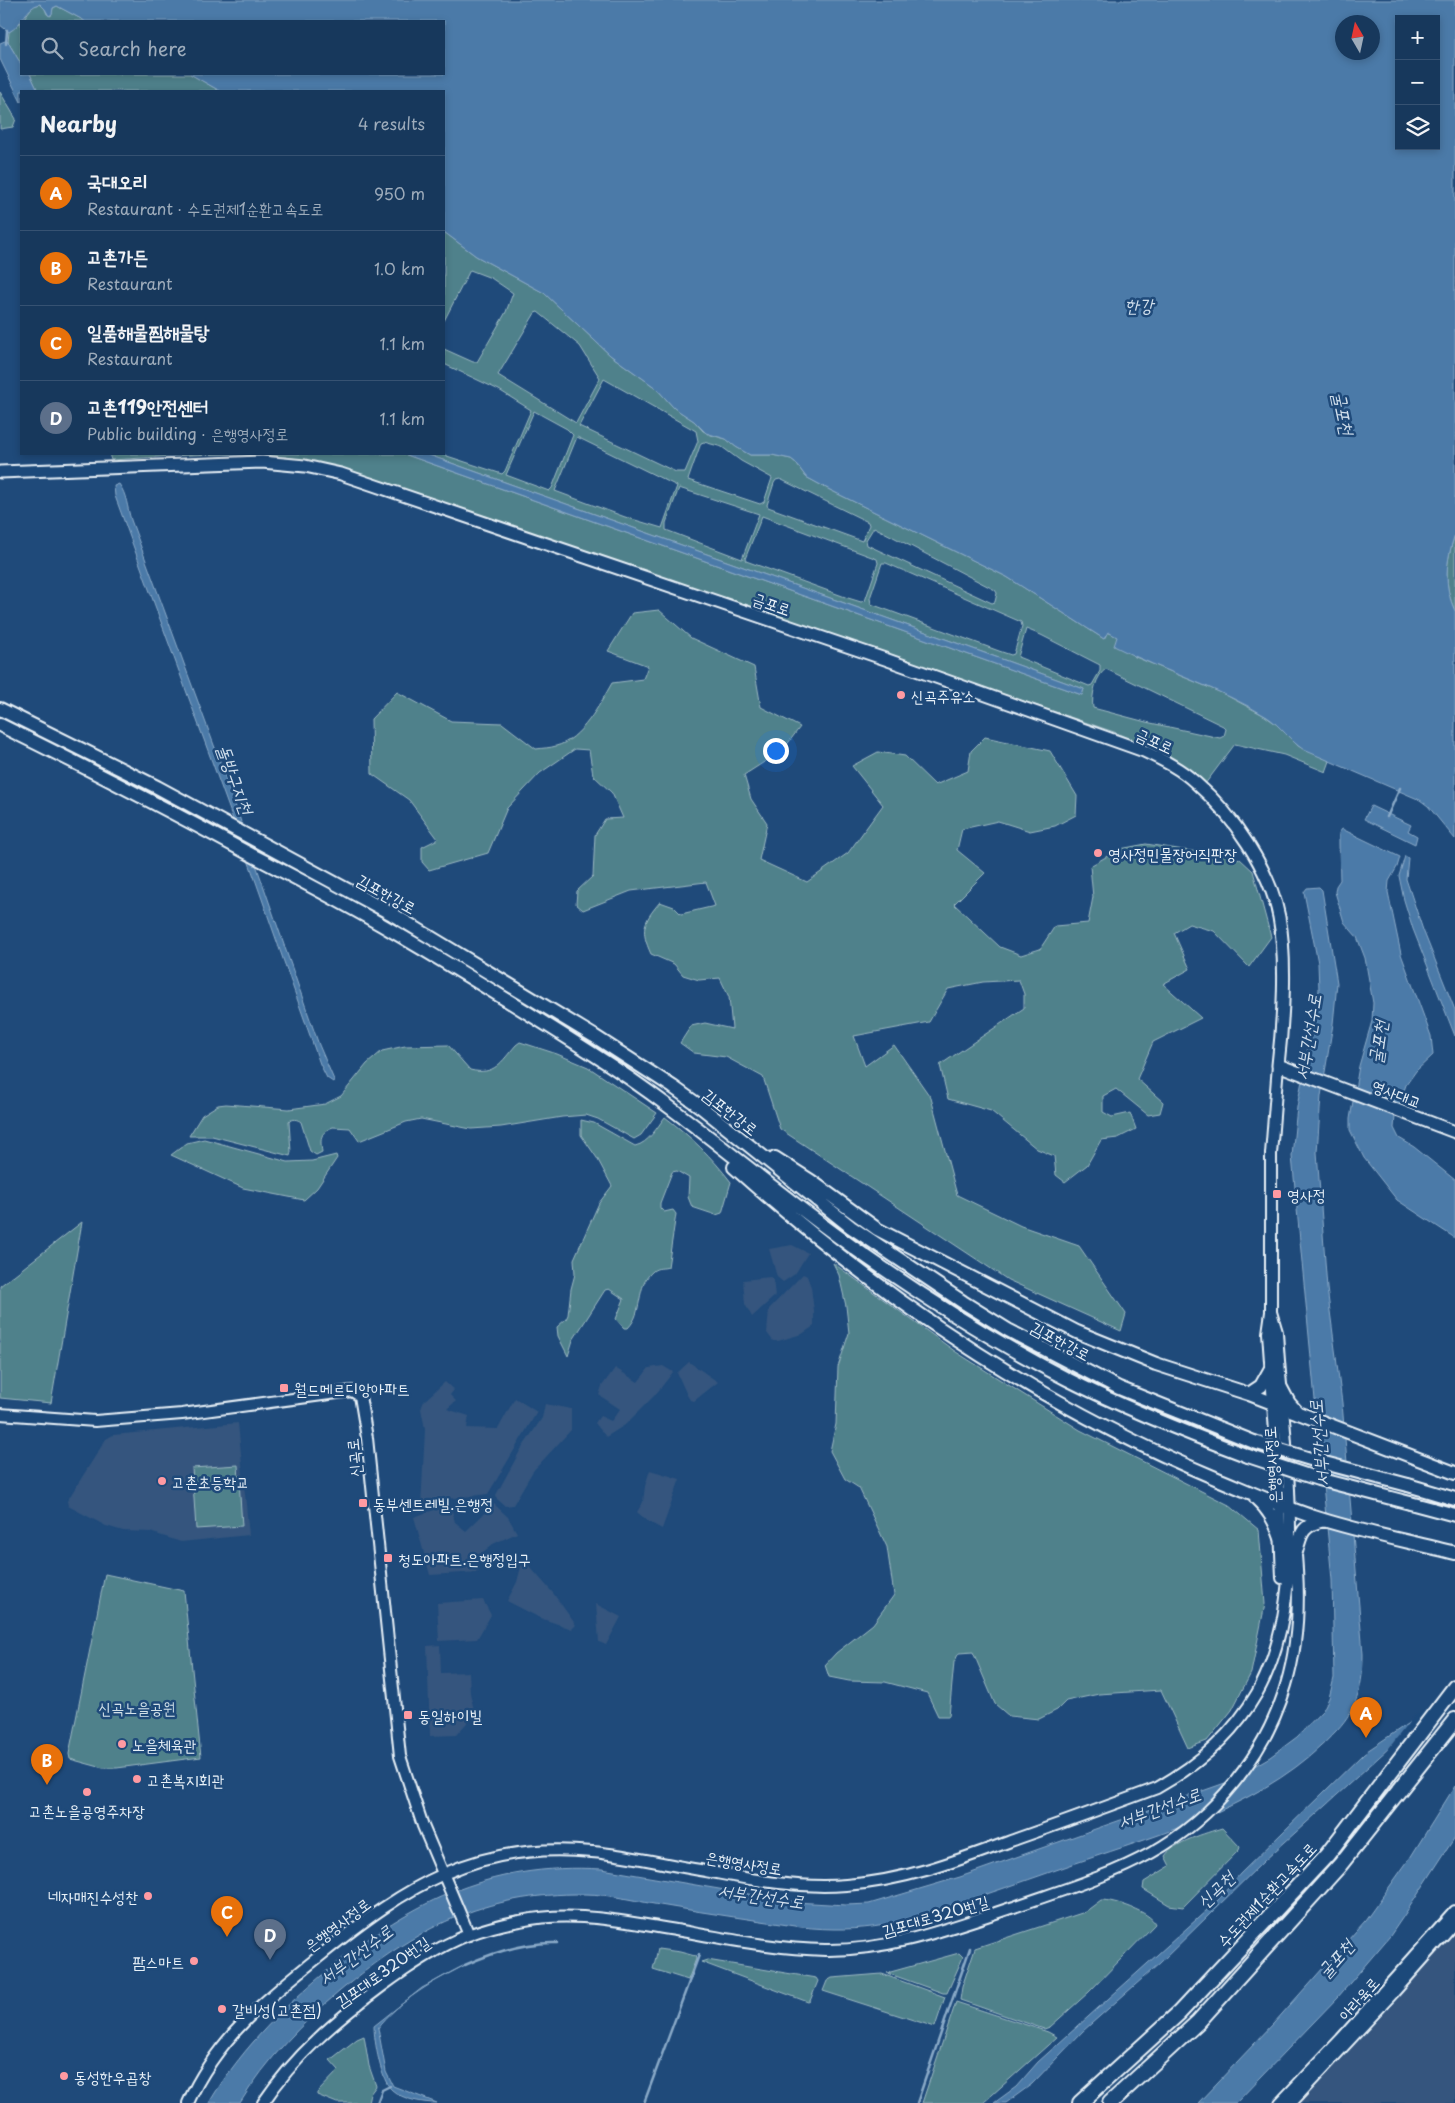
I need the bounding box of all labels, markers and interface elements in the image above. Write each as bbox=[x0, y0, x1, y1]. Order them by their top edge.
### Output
north arrow bbox=[1335, 15, 1380, 60]
map controls bbox=[1395, 15, 1440, 150]
button: + bbox=[1395, 15, 1440, 60]
search box bbox=[20, 20, 445, 75]
icon: search bbox=[38, 34, 66, 62]
text: Search here bbox=[78, 34, 187, 62]
button: − bbox=[1395, 60, 1440, 105]
button: layers bbox=[1395, 105, 1440, 150]
text: Nearby bbox=[40, 107, 117, 139]
text: 4 results bbox=[358, 111, 425, 135]
text: 국대오리 bbox=[87, 167, 148, 195]
text: A bbox=[50, 181, 62, 205]
text: 950 m bbox=[374, 181, 425, 205]
text: Restaurant · 수도권제1순환고속도로 bbox=[87, 196, 323, 220]
text: 고촌가든 bbox=[87, 242, 148, 270]
text: B bbox=[51, 256, 61, 280]
text: 1.0 km bbox=[374, 256, 425, 280]
text: Restaurant bbox=[87, 271, 173, 295]
water label: 한강 bbox=[1125, 291, 1156, 318]
text: 일품해물찜해물탕 bbox=[87, 317, 209, 345]
text: C bbox=[50, 331, 62, 355]
text: 1.1 km bbox=[379, 331, 425, 355]
text: Restaurant bbox=[87, 346, 173, 370]
water label: 굴포천 bbox=[1326, 389, 1362, 439]
text: 고촌119안전센터 bbox=[87, 392, 208, 420]
text: D bbox=[50, 406, 62, 430]
text: 1.1 km bbox=[379, 406, 425, 430]
text: Public building · 은행영사정로 bbox=[87, 421, 288, 445]
street label: 금포로 bbox=[750, 585, 794, 621]
place label: 신곡주유소 bbox=[911, 683, 975, 707]
marker: 신곡주유소 bbox=[895, 689, 907, 701]
street label: 금포로 bbox=[1132, 721, 1178, 759]
your location bbox=[763, 738, 789, 764]
water label: 돌방구지천 bbox=[211, 740, 262, 819]
place label: 영사정민물장어직판장 bbox=[1108, 841, 1237, 865]
marker: 영사정민물장어직판장 bbox=[1092, 847, 1104, 859]
street label: 김포한강로 bbox=[353, 867, 421, 919]
water label: 서부간선수로 bbox=[1287, 992, 1327, 1082]
water label: 굴포천 bbox=[1361, 1017, 1394, 1065]
street label: 영사대교 bbox=[1369, 1073, 1425, 1113]
street label: 김포한강로 bbox=[698, 1082, 764, 1140]
place label: 영사정 bbox=[1287, 1182, 1326, 1206]
marker: 영사정 bbox=[1271, 1188, 1283, 1200]
street label: 김포한강로 bbox=[1027, 1314, 1095, 1366]
place label: 월드메르디앙아파트 bbox=[294, 1376, 410, 1400]
marker: 월드메르디앙아파트 bbox=[278, 1382, 290, 1394]
water label: 서부간선수로 bbox=[1301, 1399, 1335, 1487]
street label: 은행영사정로 bbox=[1256, 1426, 1286, 1504]
street label: 신곡로 bbox=[339, 1438, 367, 1478]
place label: 고촌초등학교 bbox=[172, 1469, 249, 1493]
marker: 고촌초등학교 bbox=[156, 1475, 168, 1487]
place label: 동부센트레빌.은행정 bbox=[373, 1491, 493, 1515]
marker: 동부센트레빌.은행정 bbox=[357, 1497, 369, 1509]
place label: 청도아파트.은행정입구 bbox=[398, 1546, 531, 1570]
marker: 청도아파트.은행정입구 bbox=[382, 1552, 394, 1564]
park label: 신곡노을공원 bbox=[98, 1695, 176, 1719]
pin: A bbox=[1350, 1697, 1382, 1738]
place label: 동일하이빌 bbox=[418, 1703, 483, 1727]
marker: 동일하이빌 bbox=[402, 1709, 414, 1721]
place label: 노을체육관 bbox=[132, 1732, 197, 1756]
marker: 노을체육관 bbox=[116, 1738, 128, 1750]
pin: B bbox=[31, 1744, 63, 1785]
place label: 고촌복지회관 bbox=[147, 1767, 224, 1791]
marker: 고촌복지회관 bbox=[131, 1773, 143, 1785]
water label: 서부간선수로 bbox=[1114, 1779, 1204, 1835]
marker: 고촌노을공영주차장 bbox=[81, 1786, 93, 1798]
place label: 고촌노을공영주차장 bbox=[29, 1798, 145, 1822]
street label: 수도권제1순환고속도로 bbox=[1211, 1836, 1321, 1952]
street label: 은행영사정로 bbox=[704, 1844, 784, 1880]
water label: 신곡천 bbox=[1190, 1863, 1241, 1914]
water label: 서부간선수로 bbox=[716, 1876, 806, 1914]
place label: 네자매진수성찬 bbox=[48, 1884, 138, 1908]
street label: 김포대로320번길 bbox=[879, 1888, 991, 1942]
marker: 네자매진수성찬 bbox=[142, 1890, 154, 1902]
street label: 은행영사정로 bbox=[299, 1891, 375, 1957]
pin: C bbox=[211, 1896, 243, 1937]
water label: 서부간선수로 bbox=[312, 1917, 398, 1991]
pin: D bbox=[254, 1919, 286, 1960]
street label: 김포대로320번길 bbox=[330, 1929, 434, 2012]
water label: 굴포천 bbox=[1311, 1932, 1360, 1983]
place label: 팜스마트 bbox=[133, 1949, 184, 1973]
marker: 팜스마트 bbox=[188, 1955, 200, 1967]
street label: 아라육로 bbox=[1332, 1971, 1384, 2025]
place label: 갈비성(고촌점) bbox=[232, 1997, 322, 2021]
marker: 갈비성(고촌점) bbox=[216, 2003, 228, 2015]
place label: 동성한우곱창 bbox=[74, 2064, 151, 2088]
marker: 동성한우곱창 bbox=[58, 2070, 70, 2082]

